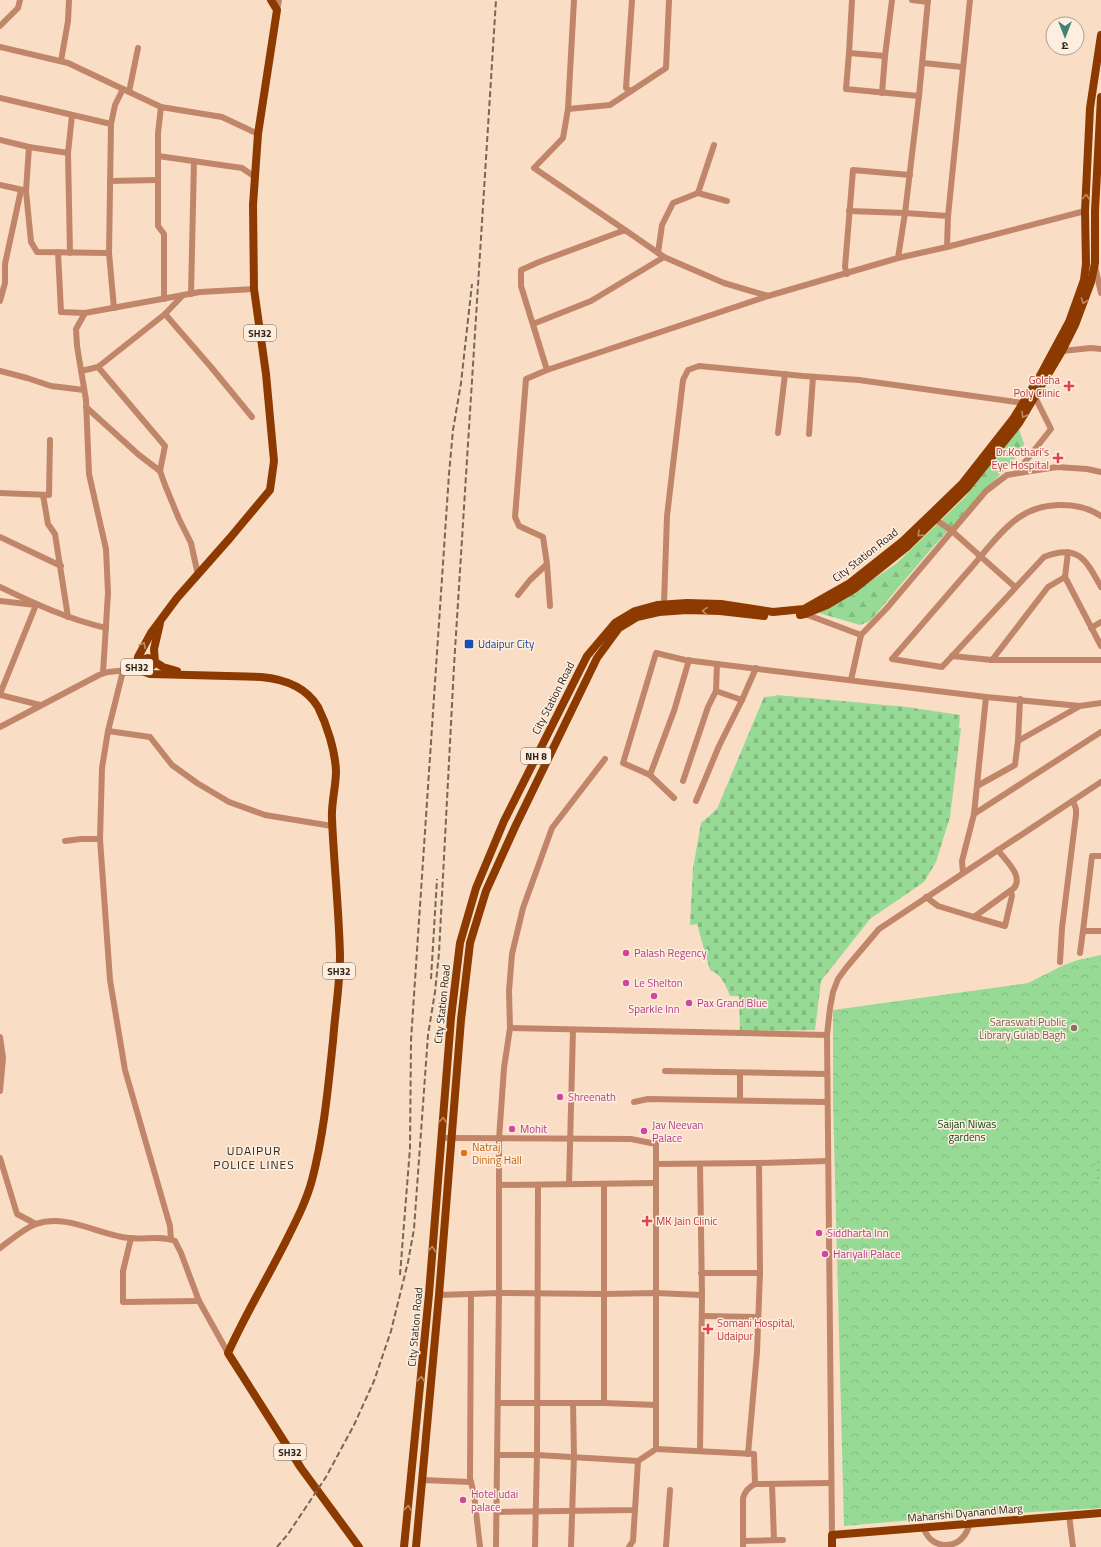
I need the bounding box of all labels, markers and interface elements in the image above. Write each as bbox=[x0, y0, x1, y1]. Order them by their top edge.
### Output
north arrow bbox=[1045, 16, 1085, 56]
text: उ bbox=[1061, 38, 1068, 54]
one-way arrow bbox=[1082, 194, 1091, 200]
one-way arrow bbox=[1081, 297, 1089, 304]
road number: SH32 bbox=[244, 325, 276, 341]
place label: Golcha Poly Clinic bbox=[1013, 372, 1060, 401]
marker: Golcha Poly Clinic bbox=[1063, 380, 1075, 392]
one-way arrow bbox=[1021, 411, 1028, 418]
place label: Dr.Kothari's Eye Hospital bbox=[991, 444, 1049, 473]
marker: Dr.Kothari's Eye Hospital bbox=[1052, 452, 1064, 464]
street label: City Station Road bbox=[829, 524, 901, 586]
one-way arrow bbox=[917, 529, 925, 537]
one-way arrow bbox=[702, 607, 708, 615]
place label: Udaipur City bbox=[478, 636, 535, 652]
marker: Udaipur City bbox=[463, 638, 475, 650]
one-way arrow bbox=[139, 642, 146, 649]
road number: SH32 bbox=[121, 659, 153, 675]
street label: City Station Road bbox=[528, 659, 578, 737]
road number: NH 8 bbox=[521, 748, 551, 764]
place label: Palash Regency bbox=[634, 945, 708, 961]
marker: Palash Regency bbox=[621, 948, 631, 958]
road number: SH32 bbox=[323, 963, 355, 979]
street label: City Station Road bbox=[430, 963, 454, 1044]
place label: Le Shelton bbox=[634, 975, 683, 991]
marker: Le Shelton bbox=[621, 978, 631, 988]
marker: Sparkle Inn bbox=[649, 991, 659, 1001]
place label: Pax Grand Blue bbox=[697, 995, 768, 1011]
marker: Pax Grand Blue bbox=[684, 998, 694, 1008]
place label: Sparkle Inn bbox=[628, 1001, 680, 1017]
place label: Saraswati Public Library Gulab Bagh bbox=[979, 1014, 1066, 1043]
marker: Saraswati Public Library Gulab Bagh bbox=[1069, 1023, 1079, 1033]
place label: Shreenath bbox=[568, 1089, 616, 1105]
marker: Shreenath bbox=[555, 1092, 565, 1102]
park label: Saijan Niwas gardens bbox=[938, 1116, 996, 1145]
one-way arrow bbox=[438, 1117, 447, 1123]
place label: Jav Neevan Palace bbox=[652, 1117, 703, 1146]
place label: Mohit bbox=[520, 1121, 547, 1137]
marker: Mohit bbox=[507, 1124, 517, 1134]
marker: Jav Neevan Palace bbox=[639, 1126, 649, 1136]
place label: Natraj Dining Hall bbox=[472, 1139, 522, 1168]
district label: UDAIPUR POLICE LINES bbox=[213, 1141, 295, 1174]
marker: Natraj Dining Hall bbox=[459, 1148, 469, 1158]
place label: MK Jain Clinic bbox=[656, 1213, 718, 1229]
marker: MK Jain Clinic bbox=[641, 1215, 653, 1227]
place label: Siddharta Inn bbox=[827, 1225, 889, 1241]
marker: Siddharta Inn bbox=[814, 1228, 824, 1238]
one-way arrow bbox=[428, 1246, 437, 1252]
place label: Hariyali Palace bbox=[833, 1246, 901, 1262]
marker: Hariyali Palace bbox=[820, 1249, 830, 1259]
street label: City Station Road bbox=[404, 1287, 426, 1367]
place label: Somani Hospital, Udaipur bbox=[717, 1315, 795, 1344]
marker: Somani Hospital, Udaipur bbox=[702, 1323, 714, 1335]
one-way arrow bbox=[416, 1376, 425, 1382]
road number: SH32 bbox=[274, 1444, 306, 1460]
place label: Hotel udai palace bbox=[471, 1486, 518, 1515]
marker: Hotel udai palace bbox=[458, 1495, 468, 1505]
street label: Maharishi Dyanand Marg bbox=[907, 1500, 1024, 1526]
one-way arrow bbox=[404, 1505, 413, 1511]

